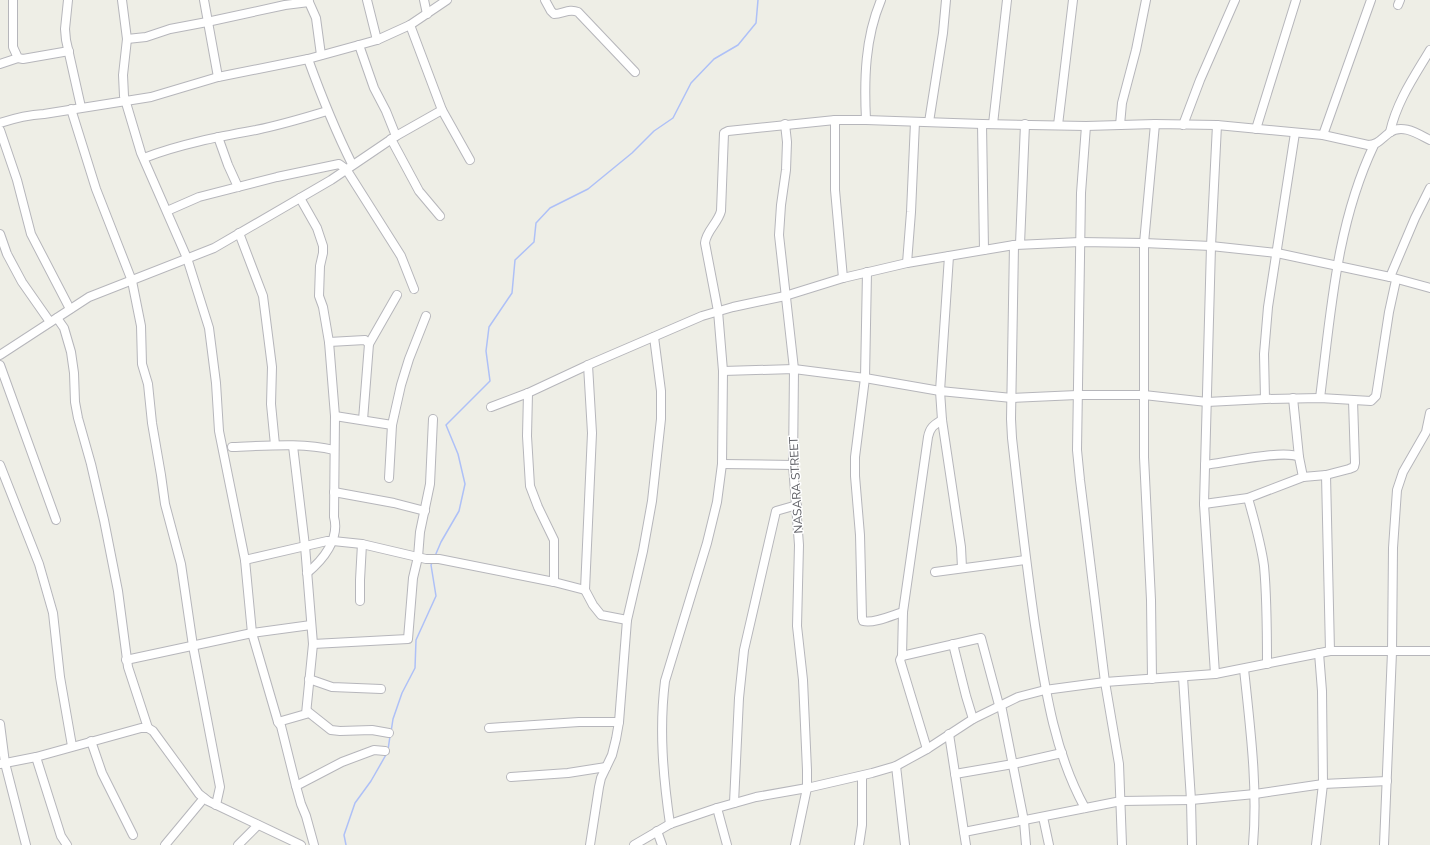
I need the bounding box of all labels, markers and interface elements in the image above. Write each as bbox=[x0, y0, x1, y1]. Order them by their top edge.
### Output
street label: NASARA STREET bbox=[785, 435, 807, 534]

